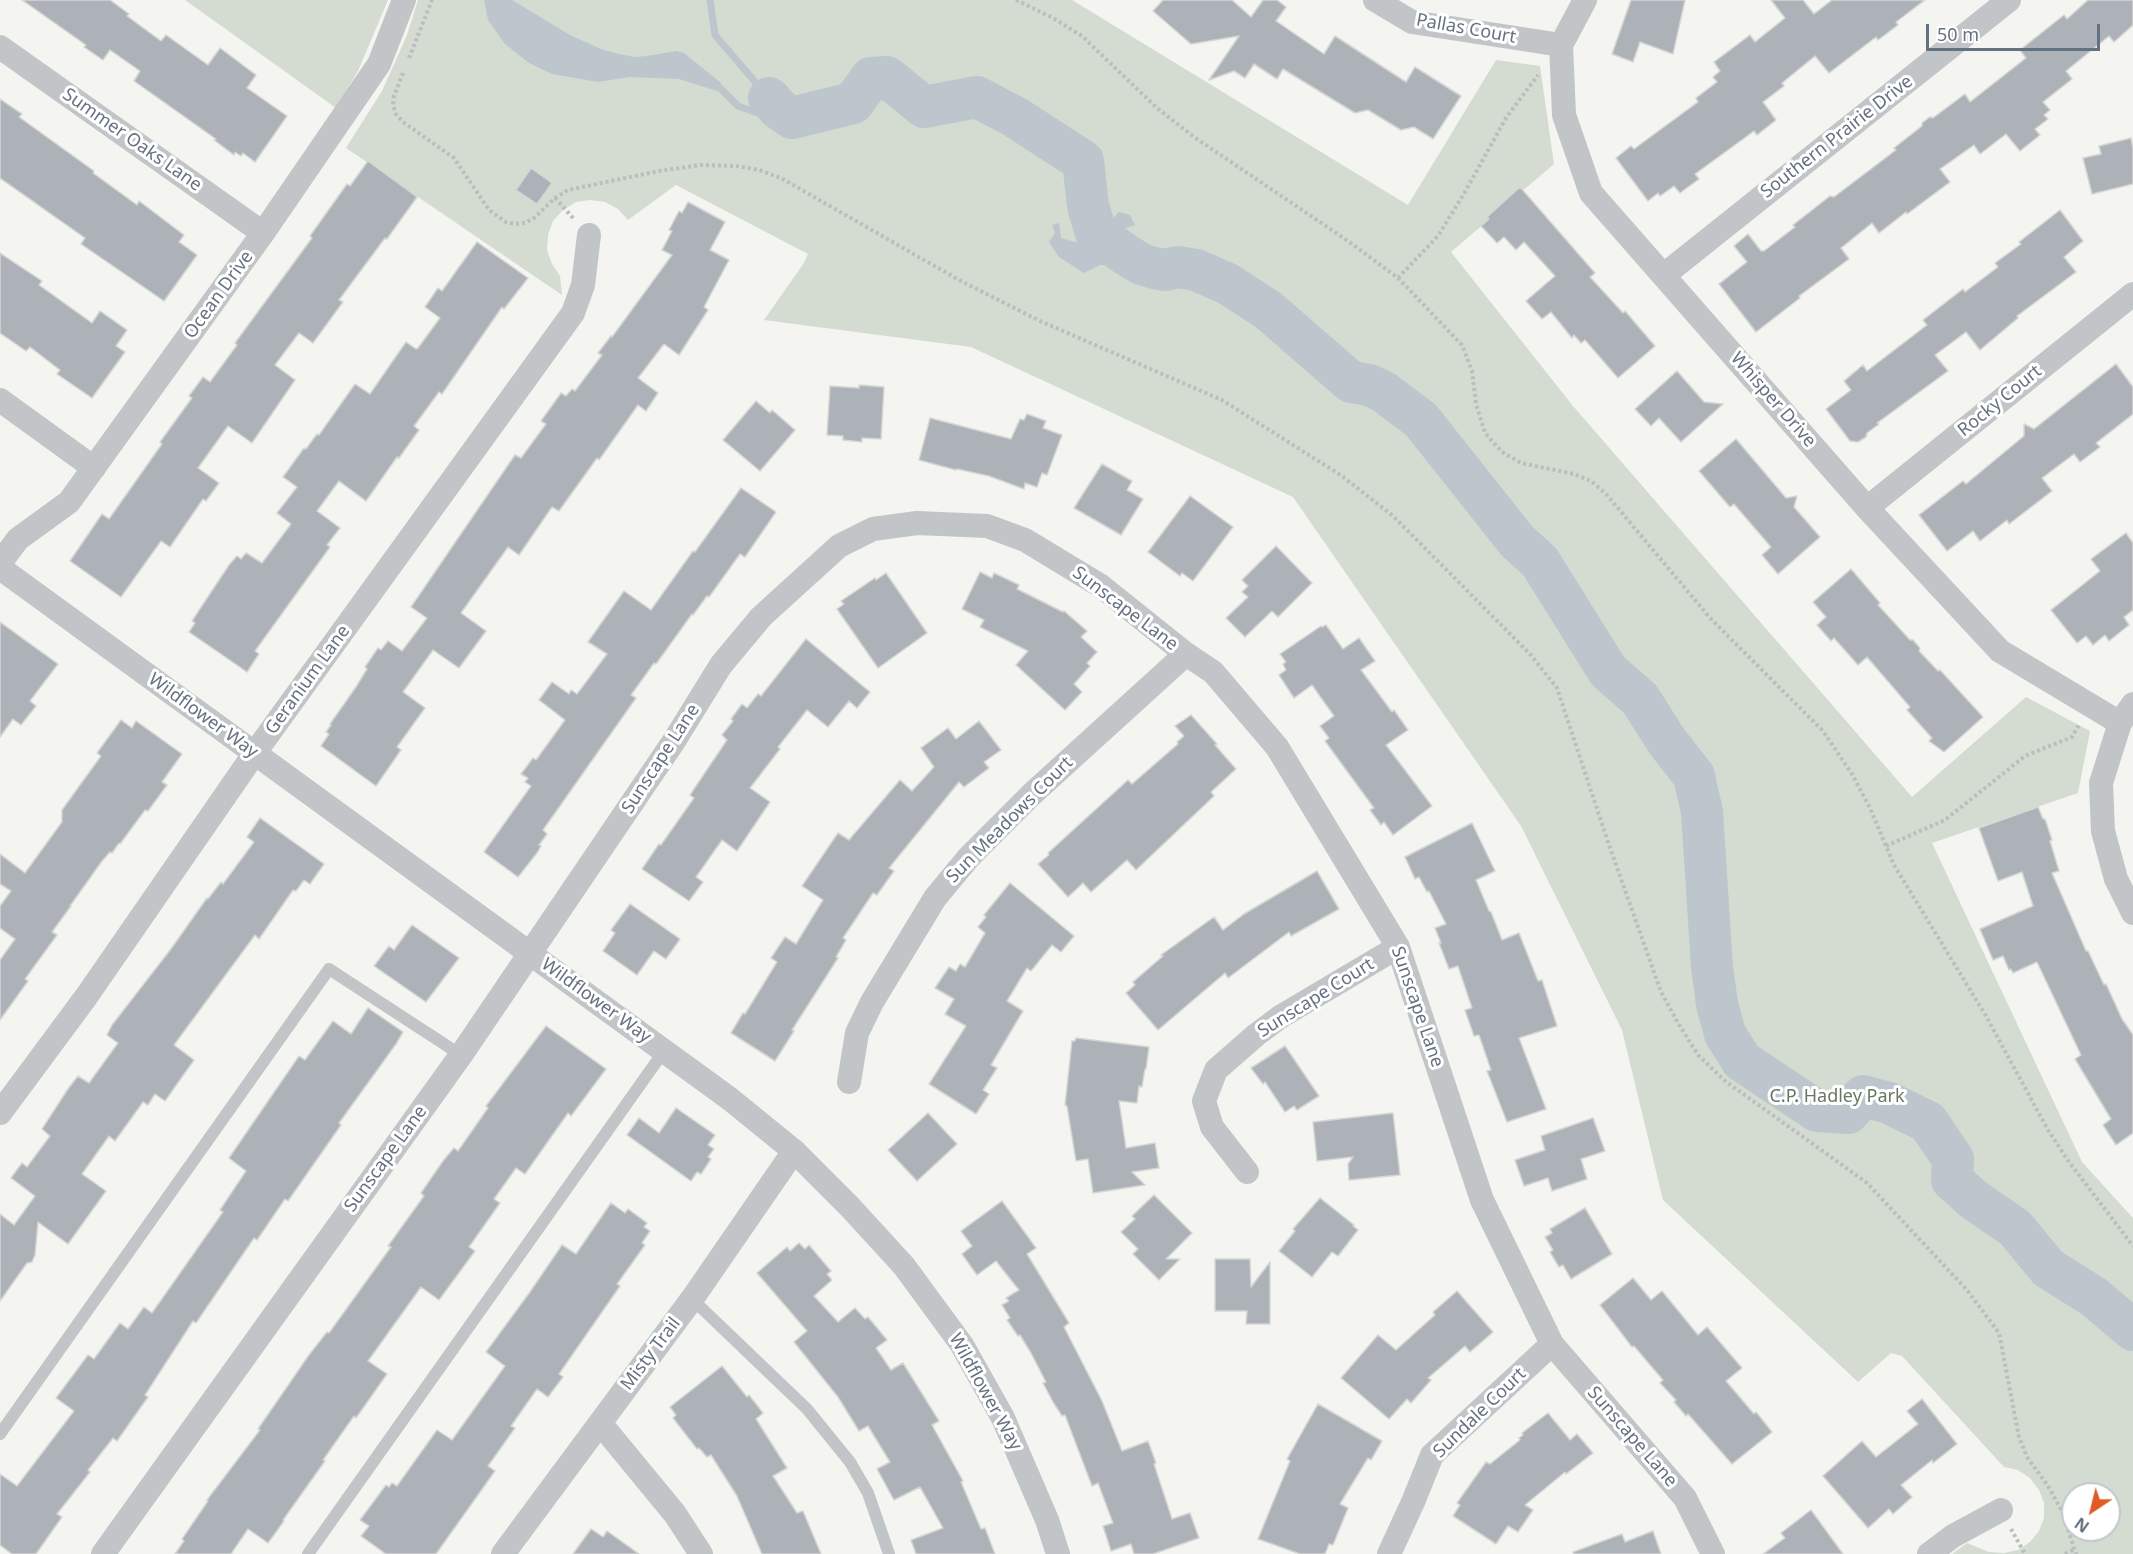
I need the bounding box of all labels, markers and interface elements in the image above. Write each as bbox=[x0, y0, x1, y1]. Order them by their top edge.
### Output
street label: Pallas Court bbox=[1414, 10, 1518, 48]
scale bar bbox=[1929, 12, 2103, 50]
text: 50 m bbox=[1937, 22, 1979, 46]
street label: Southern Prairie Drive bbox=[1757, 71, 1917, 203]
street label: Summer Oaks Lane bbox=[58, 84, 206, 196]
street label: Ocean Drive bbox=[180, 247, 258, 343]
street label: Whisper Drive bbox=[1726, 348, 1820, 452]
street label: Rocky Court bbox=[1954, 361, 2046, 441]
street label: Sunscape Lane bbox=[1068, 562, 1182, 656]
street label: Geranium Lane bbox=[261, 621, 355, 739]
street label: Wildflower Way bbox=[144, 669, 262, 763]
street label: Sunscape Lane bbox=[618, 700, 704, 818]
street label: Sun Meadows Court bbox=[942, 752, 1078, 888]
street label: Sunscape Lane bbox=[1386, 944, 1448, 1070]
street label: Wildflower Way bbox=[537, 954, 655, 1048]
street label: Sunscape Court bbox=[1254, 954, 1378, 1042]
park label: C.P. Hadley Park bbox=[1769, 1086, 1905, 1108]
street label: Sunscape Lane bbox=[340, 1102, 432, 1216]
street label: Misty Trail bbox=[617, 1313, 685, 1395]
street label: Wildflower Way bbox=[944, 1330, 1026, 1454]
street label: Sundale Court bbox=[1429, 1364, 1531, 1462]
street label: Sunscape Lane bbox=[1582, 1382, 1682, 1492]
north arrow bbox=[2061, 1482, 2121, 1542]
text: N bbox=[2070, 1512, 2093, 1538]

